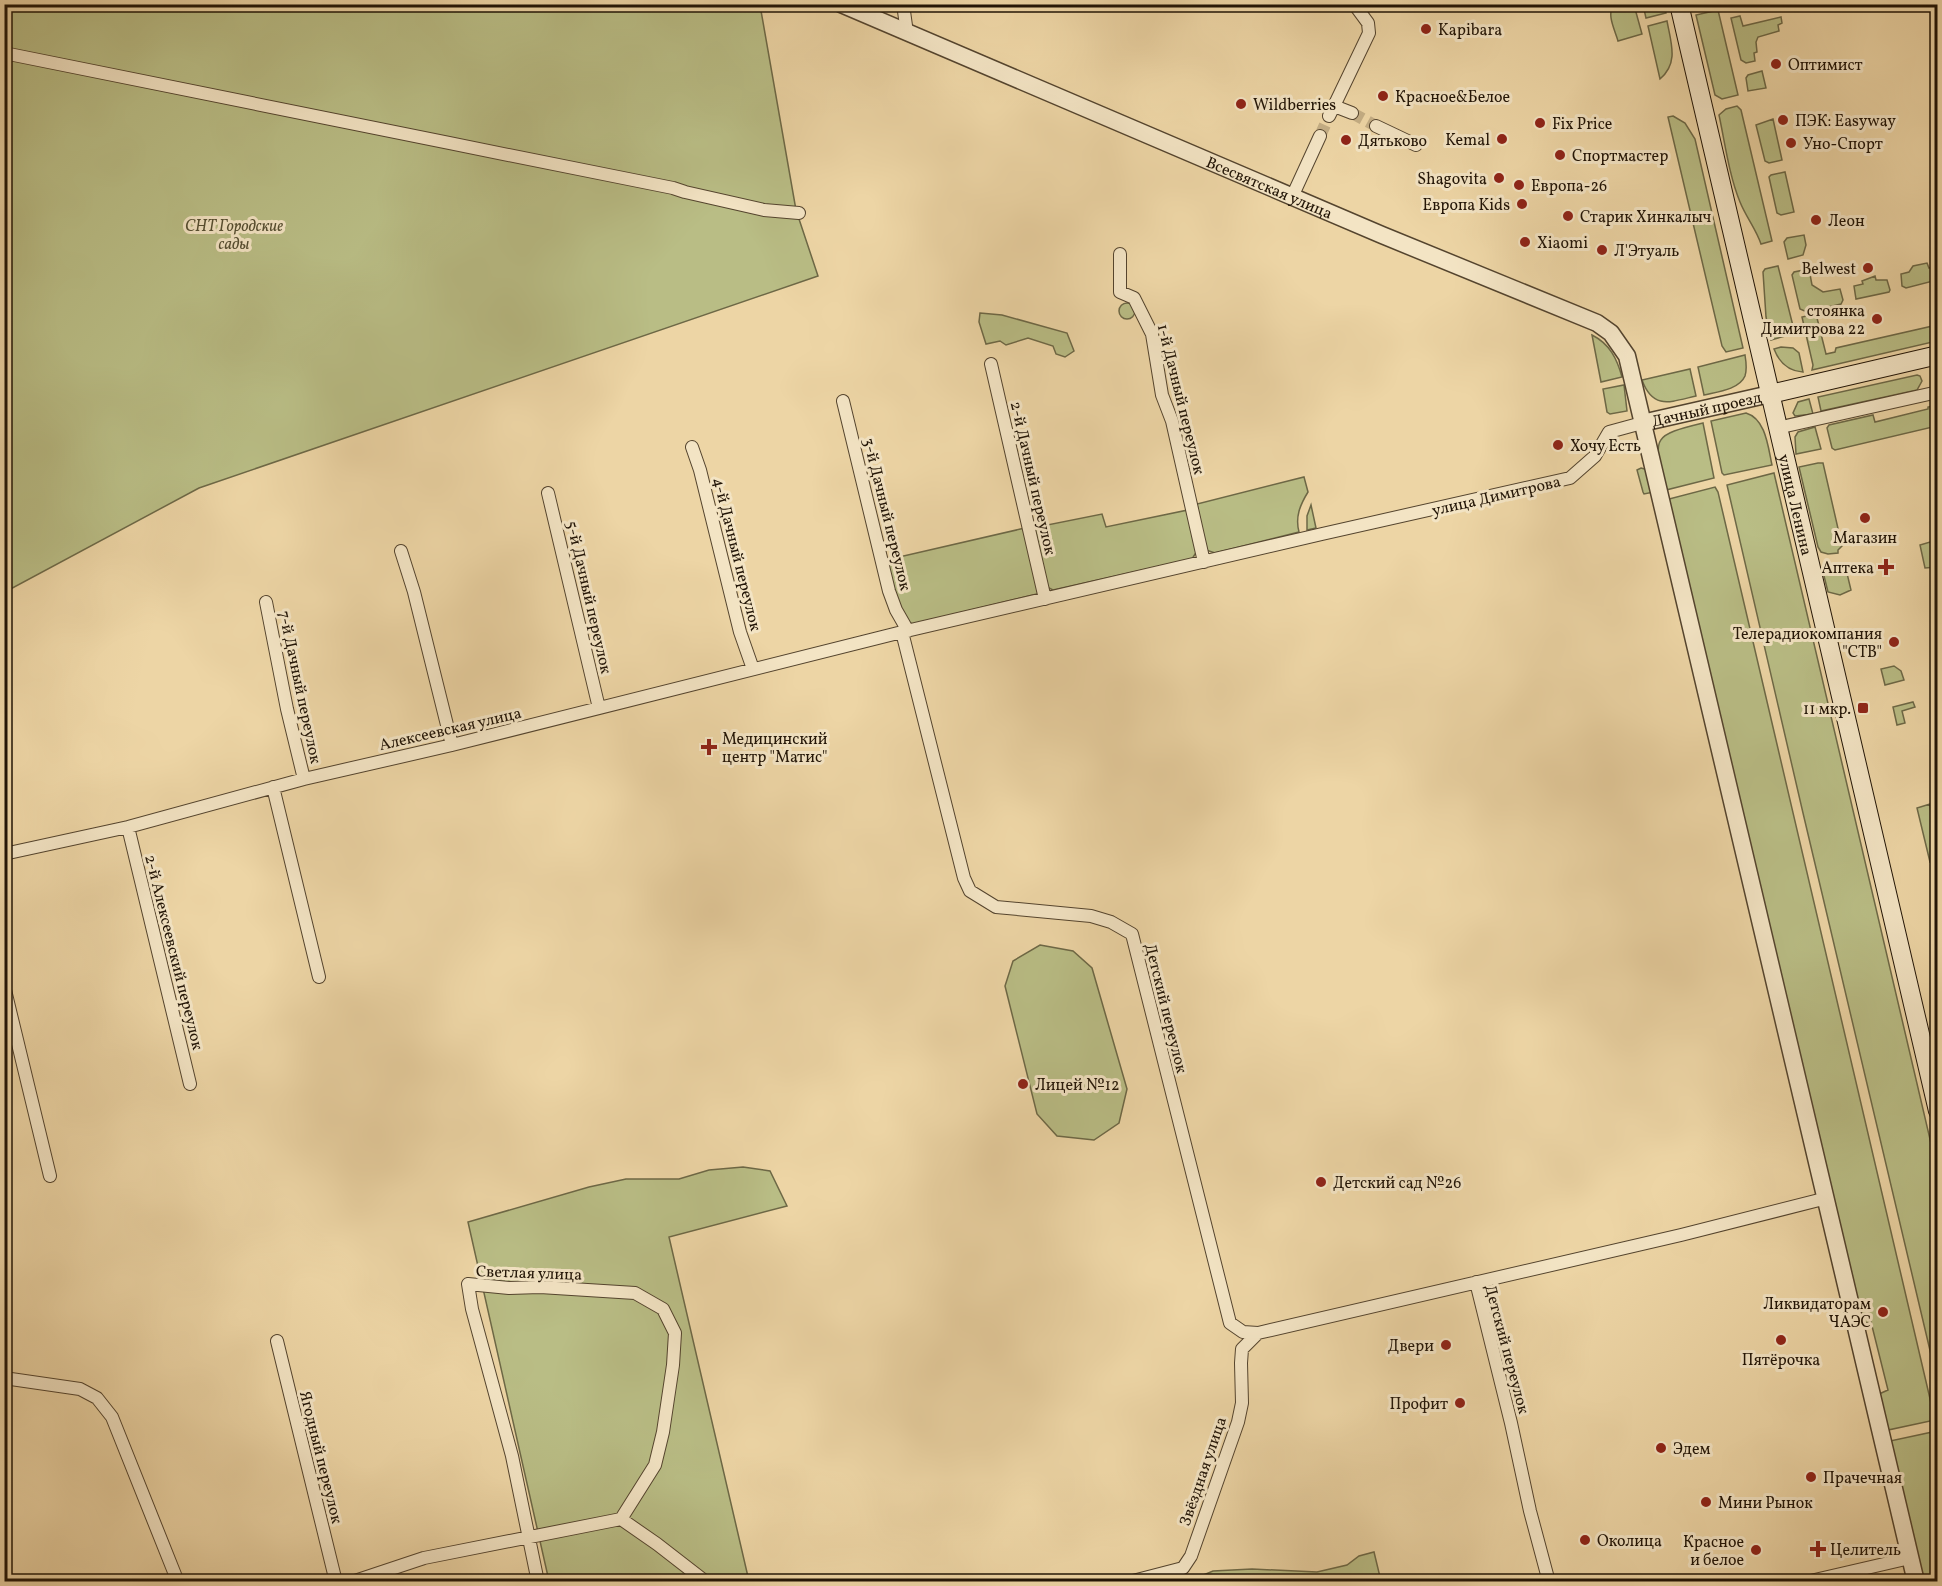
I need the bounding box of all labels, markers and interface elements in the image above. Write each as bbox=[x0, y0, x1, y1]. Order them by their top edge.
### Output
place label: Kapibara bbox=[1438, 20, 1502, 42]
marker: Kapibara bbox=[1419, 22, 1433, 36]
place label: Оптимист bbox=[1788, 55, 1863, 77]
marker: Оптимист bbox=[1769, 57, 1783, 71]
place label: Красное&Белое bbox=[1395, 87, 1510, 109]
marker: Красное&Белое bbox=[1376, 89, 1390, 103]
place label: Wildberries bbox=[1253, 95, 1336, 117]
marker: Wildberries bbox=[1234, 97, 1248, 111]
place label: ПЭК: Easyway bbox=[1795, 111, 1896, 133]
marker: ПЭК: Easyway bbox=[1776, 113, 1790, 127]
place label: Fix Price bbox=[1552, 114, 1612, 136]
marker: Fix Price bbox=[1533, 116, 1547, 130]
place label: Kemal bbox=[1445, 130, 1490, 152]
place label: Дятьково bbox=[1358, 131, 1427, 153]
marker: Kemal bbox=[1495, 132, 1509, 146]
marker: Дятьково bbox=[1339, 133, 1353, 147]
place label: Уно-Спорт bbox=[1803, 134, 1883, 156]
marker: Уно-Спорт bbox=[1784, 136, 1798, 150]
place label: Спортмастер bbox=[1572, 146, 1668, 168]
marker: Спортмастер bbox=[1553, 148, 1567, 162]
street label: Всесвятская улица bbox=[1202, 152, 1335, 226]
place label: Shagovita bbox=[1417, 169, 1487, 191]
marker: Shagovita bbox=[1492, 171, 1506, 185]
place label: Европа-26 bbox=[1531, 176, 1607, 198]
marker: Европа-26 bbox=[1512, 178, 1526, 192]
place label: Европа Kids bbox=[1423, 195, 1510, 217]
marker: Европа Kids bbox=[1515, 197, 1529, 211]
place label: Старик Хинкалыч bbox=[1580, 207, 1712, 229]
marker: Старик Хинкалыч bbox=[1561, 209, 1575, 223]
place label: Леон bbox=[1828, 211, 1865, 233]
marker: Леон bbox=[1809, 213, 1823, 227]
park label: СНТ Городские сады bbox=[185, 216, 283, 256]
place label: Xiaomi bbox=[1537, 233, 1588, 255]
marker: Xiaomi bbox=[1518, 235, 1532, 249]
place label: Л'Этуаль bbox=[1614, 241, 1679, 263]
marker: Л'Этуаль bbox=[1595, 243, 1609, 257]
place label: Belwest bbox=[1801, 259, 1856, 281]
marker: Belwest bbox=[1861, 261, 1875, 275]
place label: стоянка Димитрова 22 bbox=[1761, 301, 1865, 341]
marker: стоянка Димитрова 22 bbox=[1870, 312, 1884, 326]
street label: 1-й Дачный переулок bbox=[1151, 322, 1210, 477]
street label: Дачный проезд bbox=[1650, 387, 1764, 433]
street label: 2-й Дачный переулок bbox=[1004, 399, 1061, 558]
street label: 3-й Дачный переулок bbox=[856, 436, 916, 594]
place label: Хочу Есть bbox=[1570, 436, 1641, 458]
marker: Хочу Есть bbox=[1551, 438, 1565, 452]
street label: улица Ленина bbox=[1772, 452, 1817, 558]
street label: улица Димитрова bbox=[1430, 471, 1563, 522]
street label: 4-й Дачный переулок bbox=[706, 475, 766, 634]
marker: Магазин bbox=[1858, 511, 1872, 525]
street label: 5-й Дачный переулок bbox=[560, 519, 616, 677]
place label: Магазин bbox=[1833, 528, 1897, 550]
place label: Аптека bbox=[1821, 558, 1874, 580]
marker: Аптека bbox=[1879, 560, 1893, 574]
street label: 7-й Дачный переулок bbox=[272, 609, 326, 766]
place label: Телерадиокомпания "СТВ" bbox=[1733, 624, 1882, 664]
marker: Телерадиокомпания "СТВ" bbox=[1887, 635, 1901, 649]
place label: 11 мкр. bbox=[1803, 699, 1851, 721]
marker: 11 мкр. bbox=[1856, 701, 1870, 715]
street label: Алексеевская улица bbox=[377, 703, 524, 757]
place label: Медицинский центр "Матис" bbox=[722, 729, 828, 769]
marker: Медицинский центр "Матис" bbox=[700, 738, 718, 756]
street label: 2-й Алексеевский переулок bbox=[138, 853, 208, 1053]
street label: Детский переулок bbox=[1138, 941, 1192, 1076]
place label: Лицей №12 bbox=[1035, 1075, 1119, 1097]
marker: Лицей №12 bbox=[1016, 1077, 1030, 1091]
place label: Детский сад №26 bbox=[1333, 1173, 1461, 1195]
marker: Детский сад №26 bbox=[1314, 1175, 1328, 1189]
street label: Светлая улица bbox=[475, 1261, 583, 1287]
street label: Детский переулок bbox=[1478, 1282, 1534, 1417]
place label: Ликвидаторам ЧАЭС bbox=[1763, 1294, 1871, 1334]
marker: Ликвидаторам ЧАЭС bbox=[1876, 1305, 1890, 1319]
marker: Пятёрочка bbox=[1774, 1333, 1788, 1347]
place label: Двери bbox=[1388, 1336, 1434, 1358]
marker: Двери bbox=[1439, 1338, 1453, 1352]
place label: Пятёрочка bbox=[1742, 1350, 1820, 1372]
street label: Ягодный переулок bbox=[293, 1389, 347, 1527]
place label: Профит bbox=[1390, 1394, 1448, 1416]
marker: Профит bbox=[1453, 1396, 1467, 1410]
street label: Звёздная улица bbox=[1175, 1414, 1233, 1529]
place label: Эдем bbox=[1673, 1439, 1710, 1461]
marker: Эдем bbox=[1654, 1441, 1668, 1455]
place label: Прачечная bbox=[1823, 1468, 1902, 1490]
marker: Прачечная bbox=[1804, 1470, 1818, 1484]
place label: Мини Рынок bbox=[1718, 1493, 1813, 1515]
marker: Мини Рынок bbox=[1699, 1495, 1713, 1509]
place label: Околица bbox=[1597, 1531, 1662, 1553]
place label: Красное и белое bbox=[1683, 1532, 1744, 1572]
marker: Околица bbox=[1578, 1533, 1592, 1547]
place label: Целитель bbox=[1830, 1540, 1901, 1562]
marker: Целитель bbox=[1811, 1542, 1825, 1556]
marker: Красное и белое bbox=[1749, 1543, 1763, 1557]

